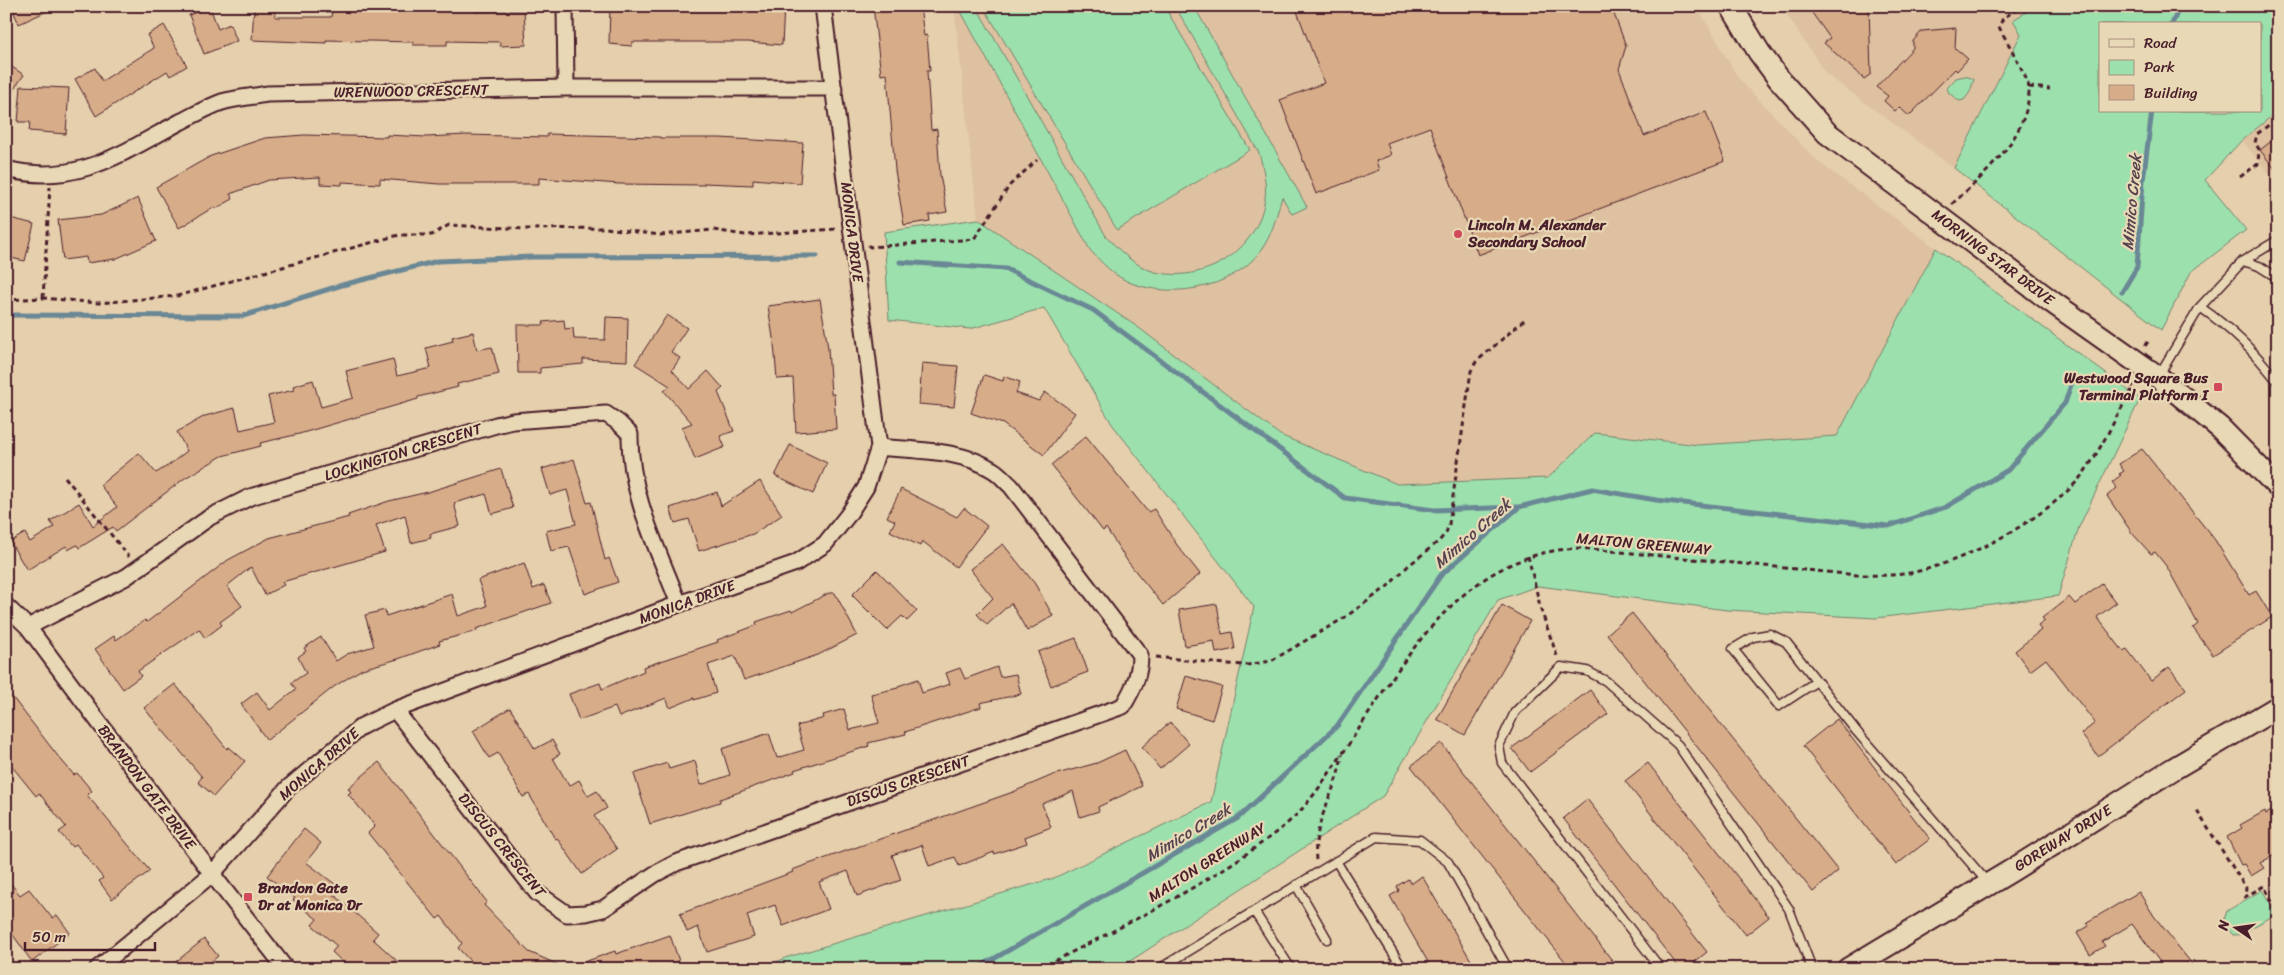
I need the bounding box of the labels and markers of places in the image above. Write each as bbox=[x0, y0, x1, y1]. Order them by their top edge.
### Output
place label: Lincoln M. Alexander Secondary School bbox=[1467, 212, 1607, 255]
marker: Lincoln M. Alexander Secondary School bbox=[1452, 228, 1464, 240]
place label: Westwood Square Bus Terminal Platform I bbox=[2064, 365, 2209, 408]
marker: Westwood Square Bus Terminal Platform I bbox=[2212, 381, 2224, 393]
place label: Brandon Gate Dr at Monica Dr bbox=[258, 875, 364, 918]
marker: Brandon Gate Dr at Monica Dr bbox=[242, 891, 254, 903]

